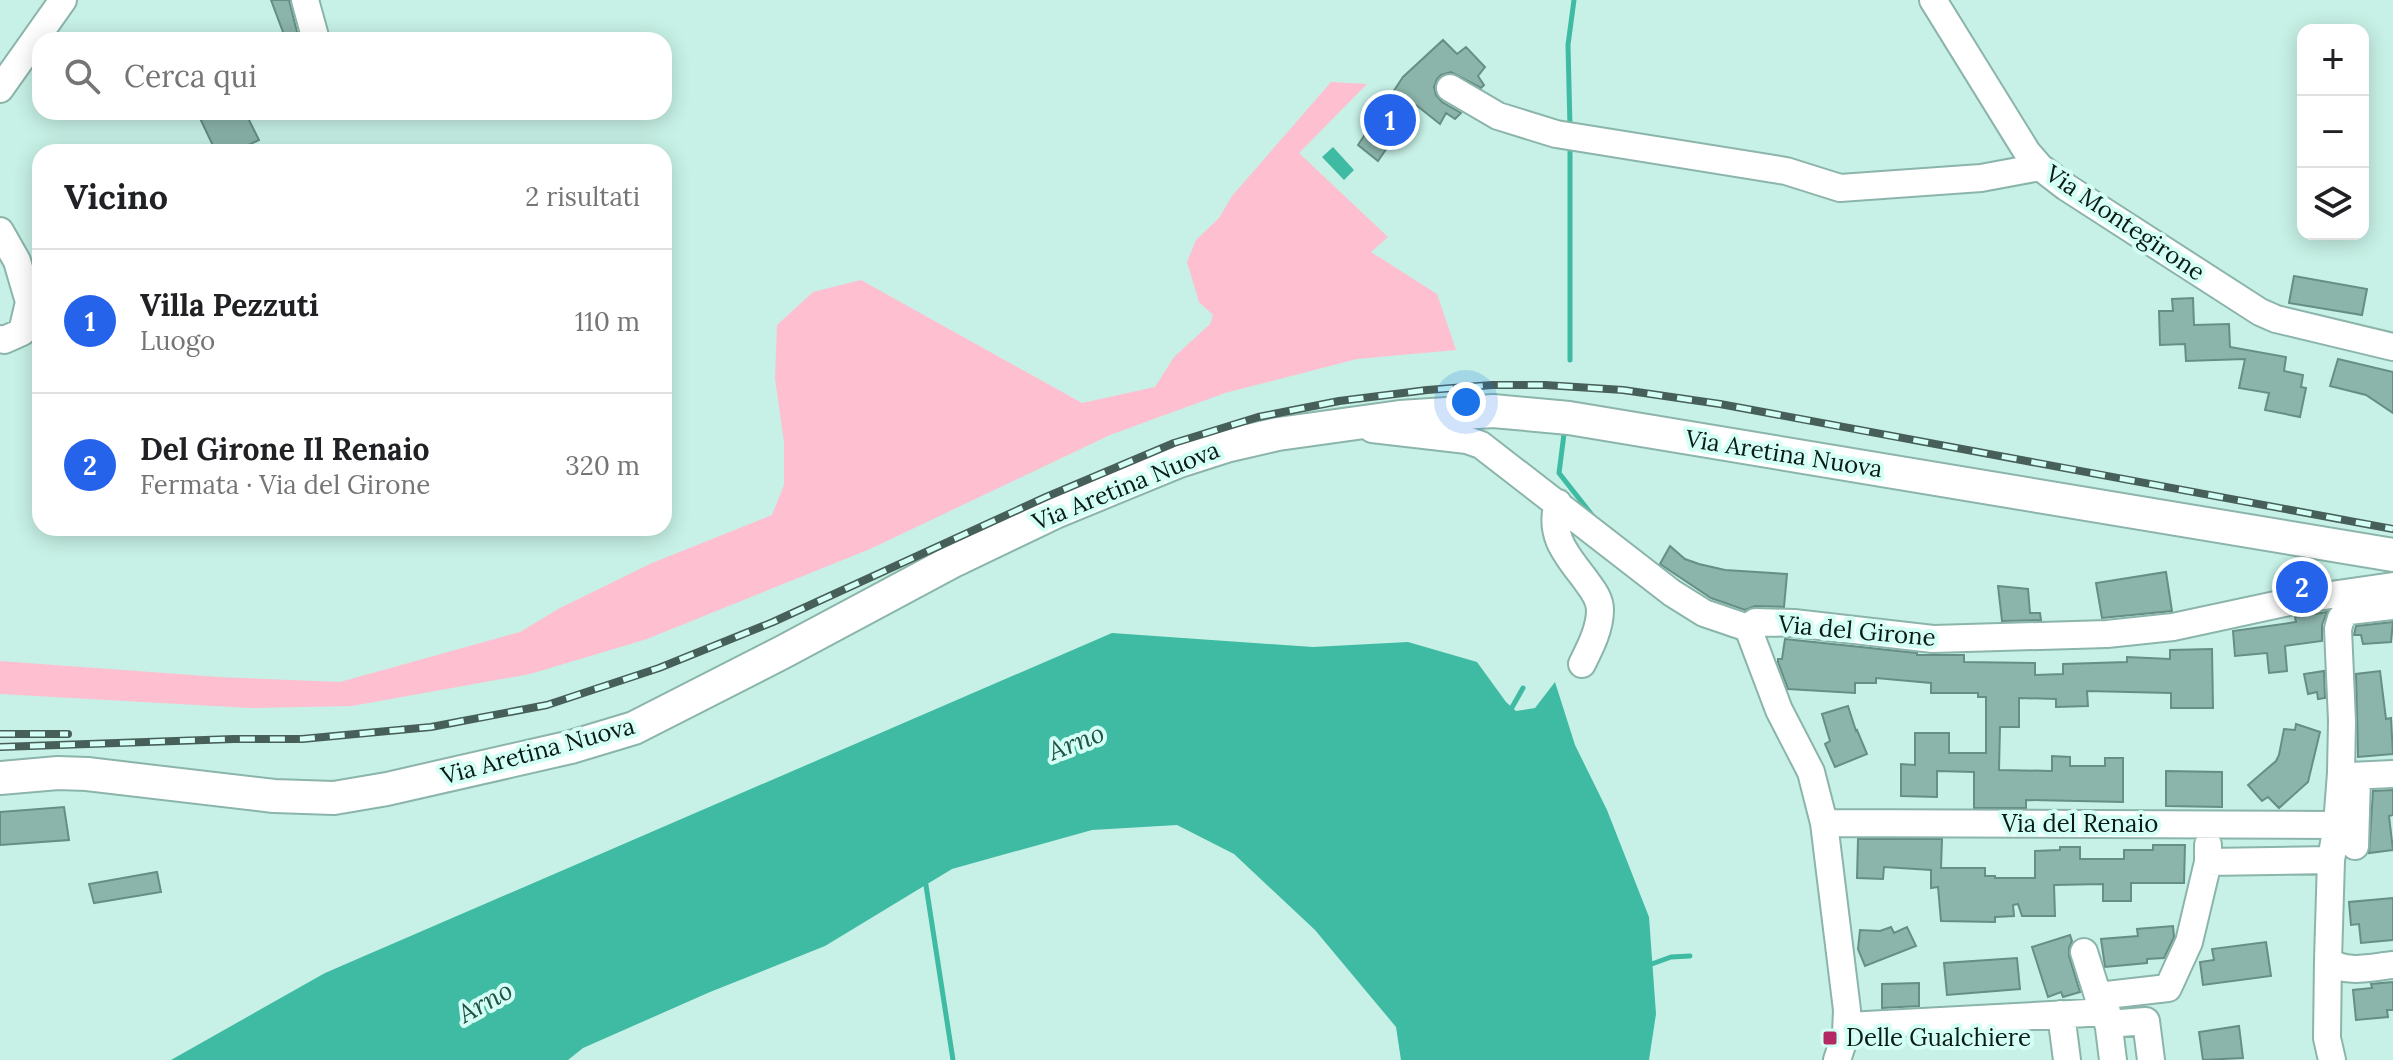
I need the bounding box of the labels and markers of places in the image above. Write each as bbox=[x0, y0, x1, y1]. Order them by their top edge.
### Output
pin: 1 bbox=[1364, 90, 1416, 150]
pin: 2 bbox=[2276, 557, 2328, 617]
place label: Delle Gualchiere bbox=[1846, 1022, 2031, 1053]
marker: Delle Gualchiere bbox=[1821, 1029, 1839, 1047]

